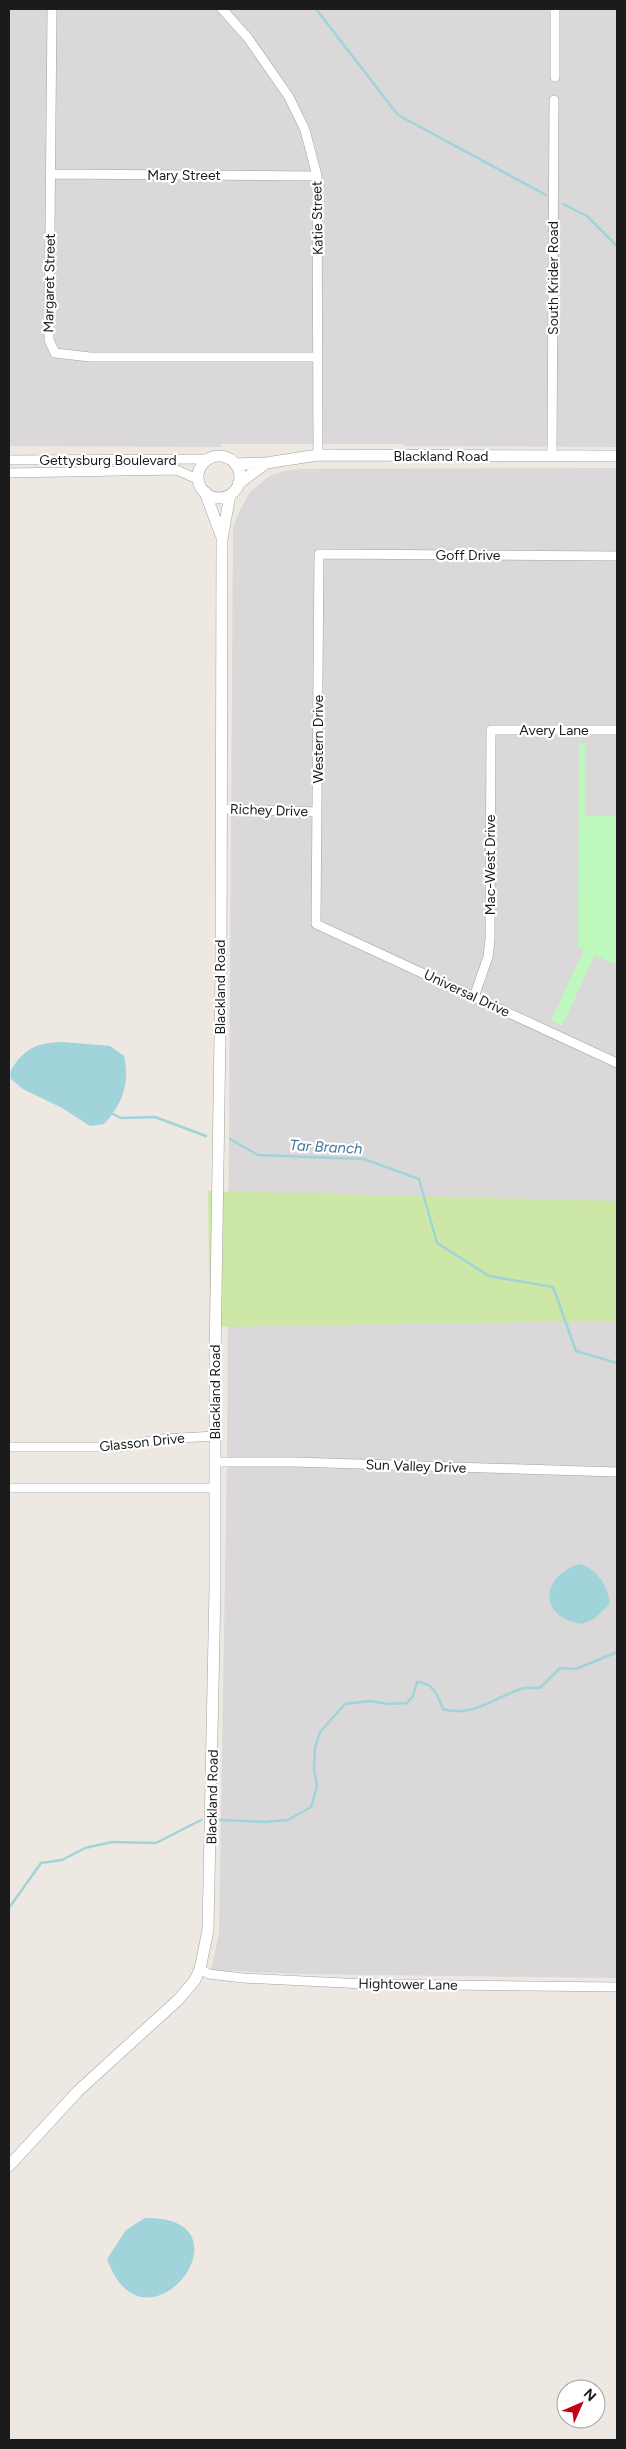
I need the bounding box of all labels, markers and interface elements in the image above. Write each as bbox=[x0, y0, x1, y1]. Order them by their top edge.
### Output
street label: Mary Street bbox=[147, 167, 221, 184]
street label: Katie Street bbox=[308, 181, 327, 255]
street label: South Krider Road bbox=[545, 221, 562, 335]
street label: Margaret Street bbox=[40, 233, 59, 333]
street label: Blackland Road bbox=[393, 448, 489, 465]
street label: Gettysburg Boulevard bbox=[39, 452, 177, 469]
street label: Goff Drive bbox=[436, 547, 501, 564]
street label: Western Drive bbox=[310, 694, 327, 783]
street label: Avery Lane bbox=[519, 722, 589, 739]
street label: Richey Drive bbox=[230, 801, 309, 820]
street label: Mac-West Drive bbox=[482, 814, 499, 915]
street label: Blackland Road bbox=[212, 939, 229, 1035]
street label: Universal Drive bbox=[421, 966, 513, 1021]
water label: Tar Branch bbox=[289, 1136, 363, 1158]
street label: Blackland Road bbox=[207, 1344, 224, 1440]
street label: Glasson Drive bbox=[99, 1430, 186, 1455]
street label: Sun Valley Drive bbox=[365, 1456, 467, 1477]
street label: Blackland Road bbox=[203, 1749, 222, 1845]
street label: Hightower Lane bbox=[358, 1975, 458, 1994]
north arrow bbox=[556, 2379, 606, 2429]
text: N bbox=[580, 2385, 600, 2405]

